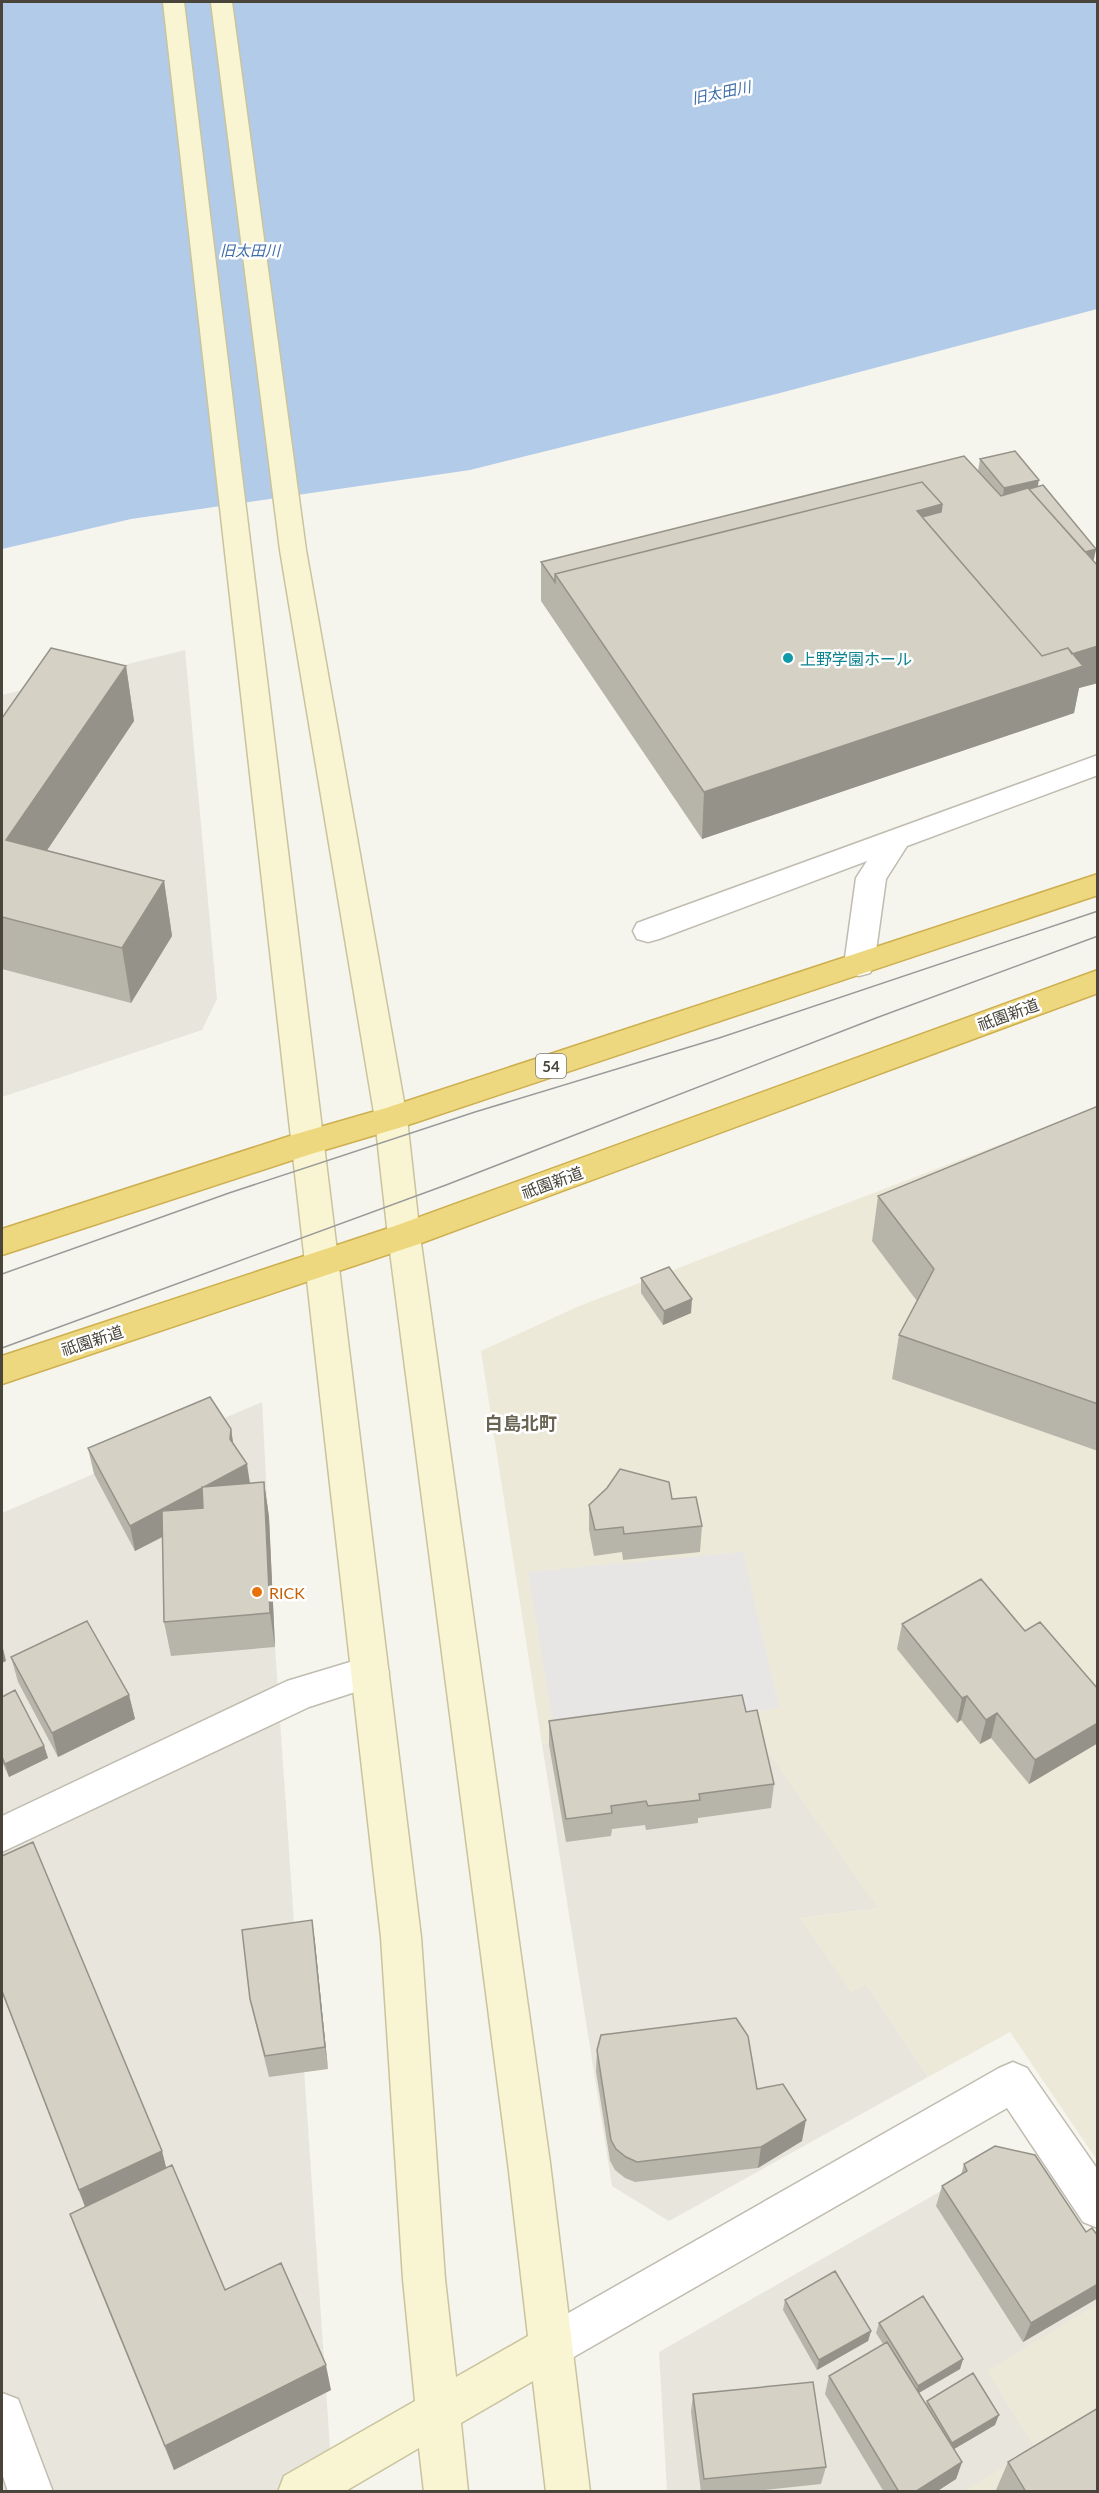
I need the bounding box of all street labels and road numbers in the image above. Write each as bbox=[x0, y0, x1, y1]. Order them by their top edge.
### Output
street label: 祇園新道 bbox=[975, 994, 1041, 1034]
road number: 54 bbox=[536, 1054, 566, 1078]
street label: 祇園新道 bbox=[519, 1162, 585, 1202]
street label: 祇園新道 bbox=[59, 1321, 125, 1359]

